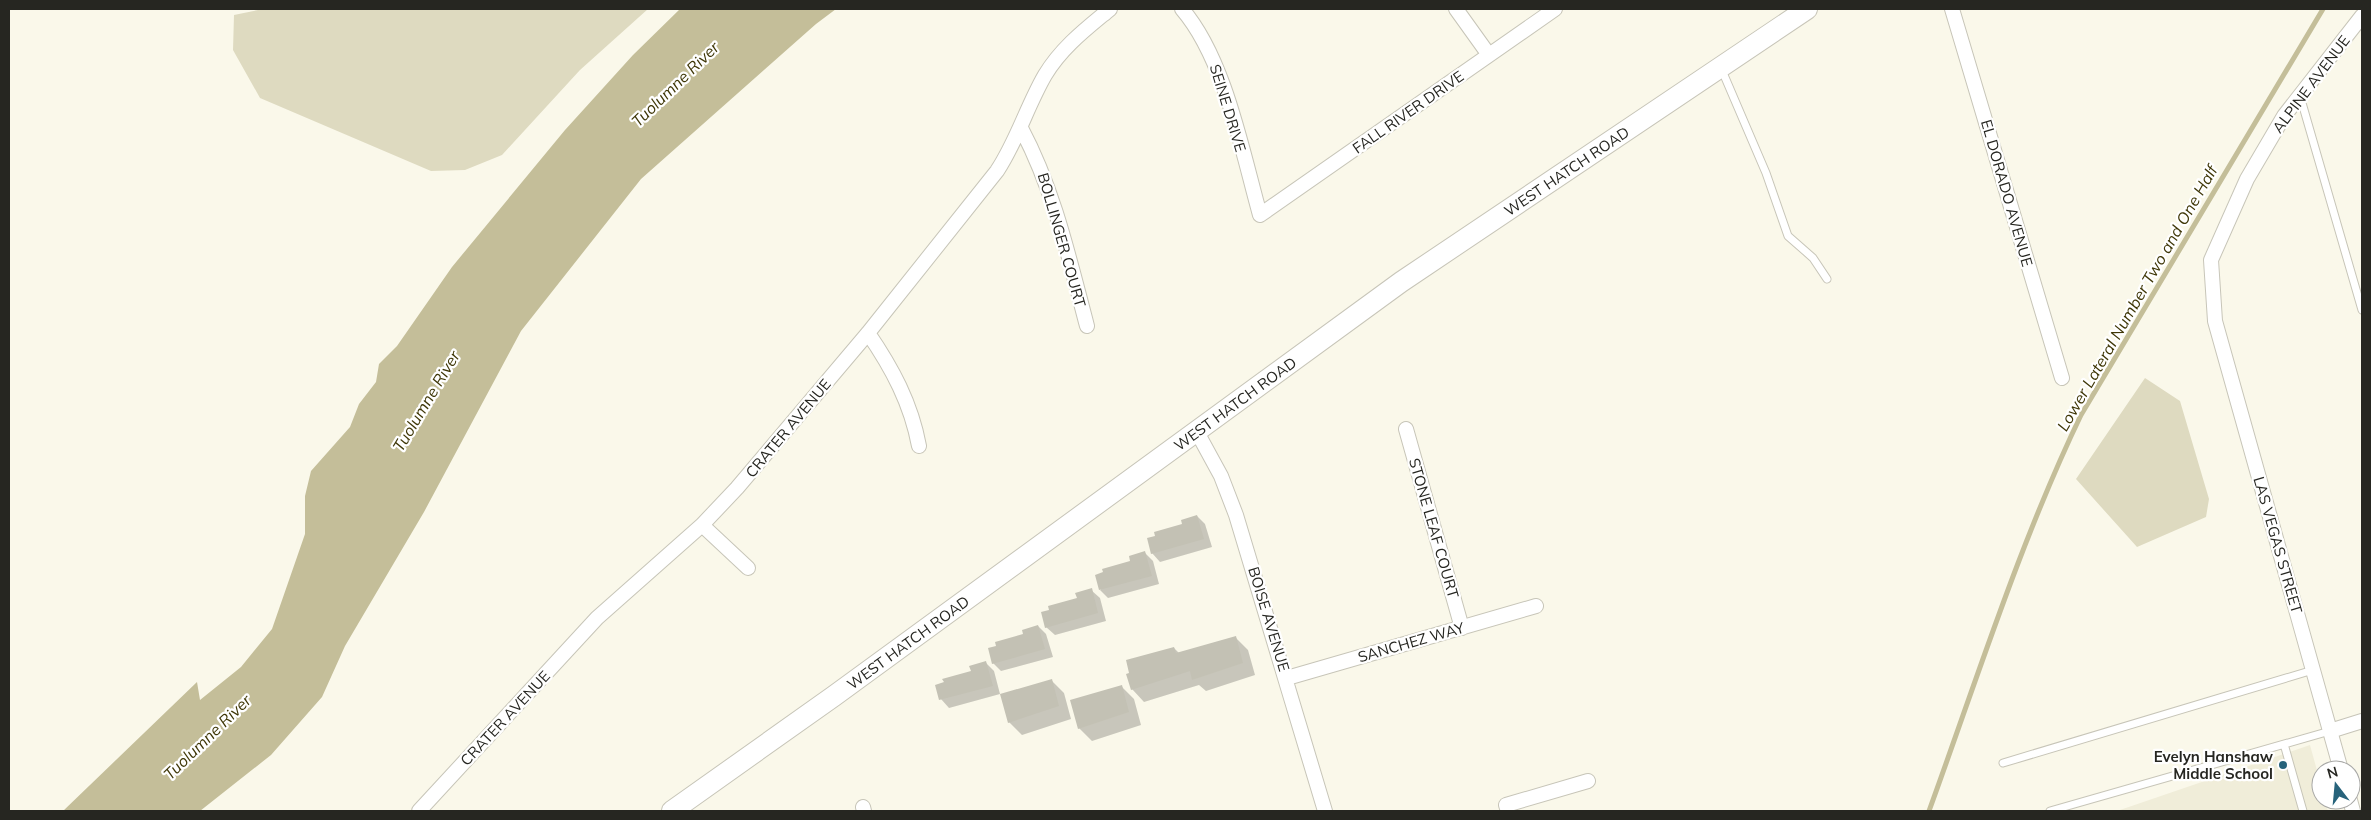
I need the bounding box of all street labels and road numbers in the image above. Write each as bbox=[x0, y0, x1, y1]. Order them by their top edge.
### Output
street label: ALPINE AVENUE bbox=[2268, 31, 2354, 137]
street label: SEINE DRIVE bbox=[1206, 62, 1250, 154]
street label: FALL RIVER DRIVE bbox=[1349, 66, 1467, 157]
street label: EL DORADO AVENUE bbox=[1977, 117, 2037, 269]
street label: WEST HATCH ROAD bbox=[1500, 122, 1633, 220]
street label: BOLLINGER COURT bbox=[1034, 171, 1090, 309]
street label: WEST HATCH ROAD bbox=[1170, 352, 1300, 454]
street label: CRATER AVENUE bbox=[741, 375, 835, 481]
street label: STONE LEAF COURT bbox=[1405, 456, 1463, 600]
street label: LAS VEGAS STREET bbox=[2249, 474, 2307, 616]
street label: BOISE AVENUE bbox=[1244, 564, 1294, 674]
street label: WEST HATCH ROAD bbox=[843, 591, 973, 693]
street label: SANCHEZ WAY bbox=[1356, 617, 1467, 666]
street label: CRATER AVENUE bbox=[456, 666, 554, 769]

